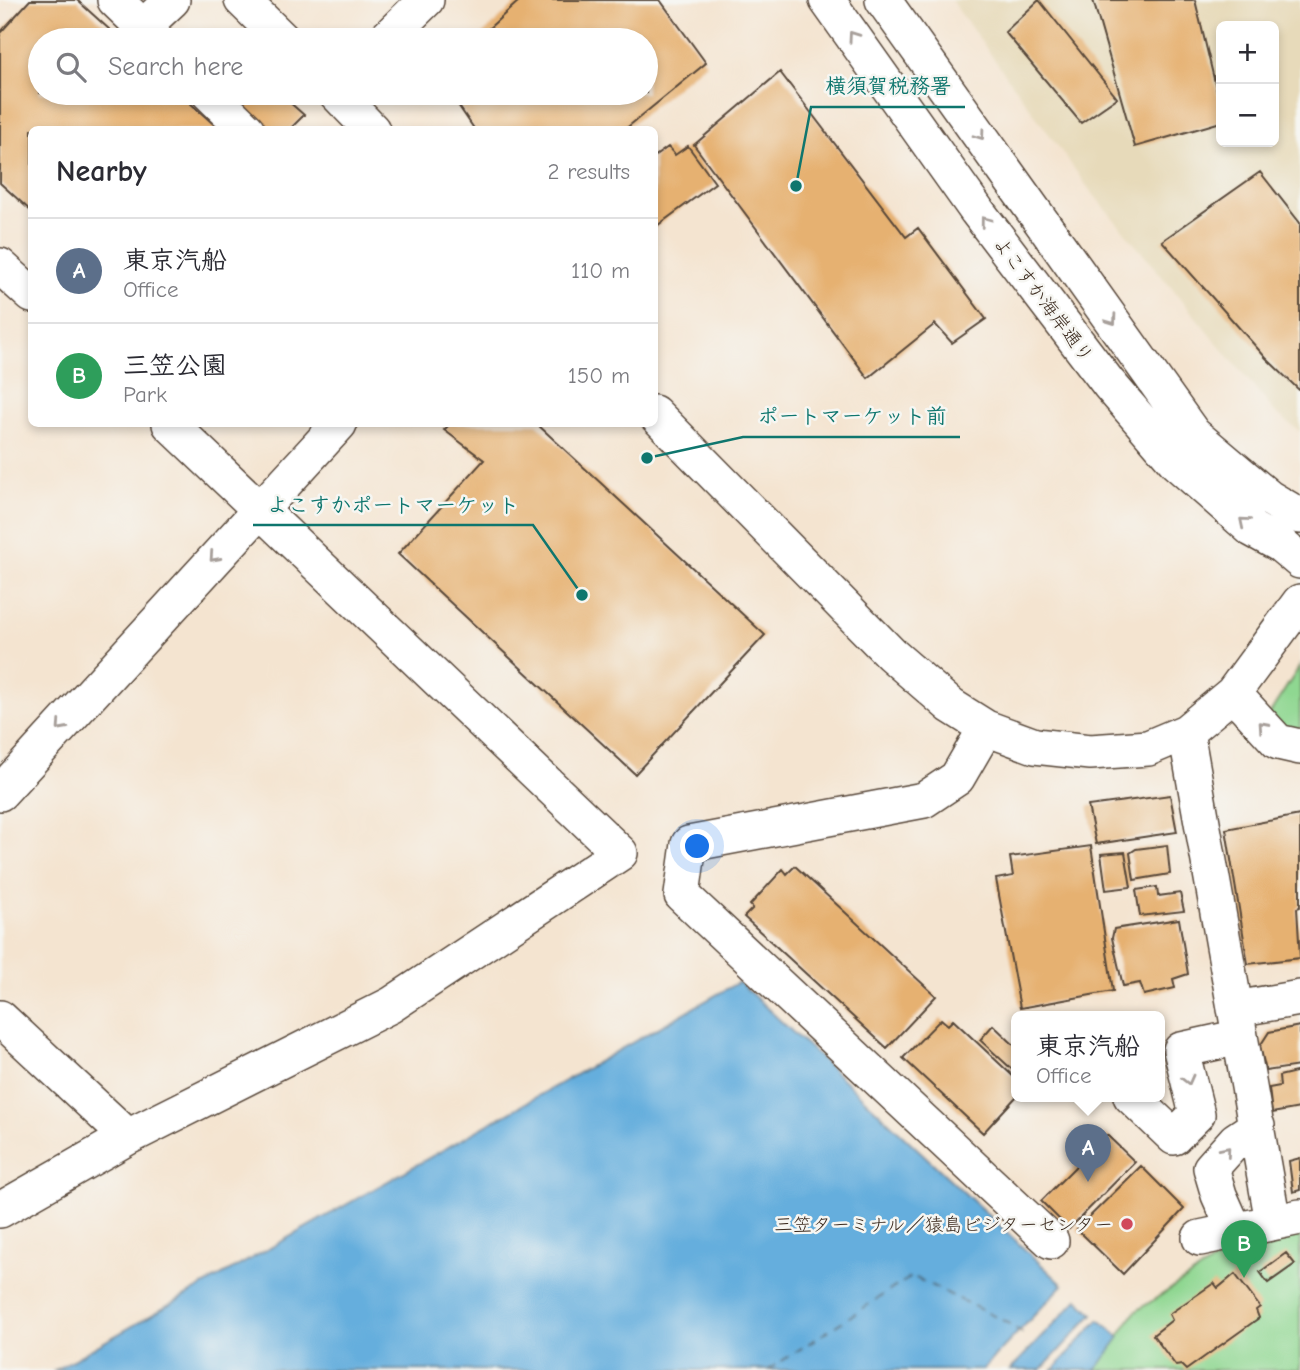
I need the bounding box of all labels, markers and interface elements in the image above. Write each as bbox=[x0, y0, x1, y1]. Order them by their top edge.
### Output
map controls bbox=[1216, 21, 1279, 147]
button: + bbox=[1216, 21, 1279, 84]
search box bbox=[28, 28, 658, 105]
one-way arrow bbox=[849, 31, 861, 43]
icon: search bbox=[52, 48, 90, 86]
text: Search here bbox=[108, 52, 243, 82]
callout: 横須賀税務署 bbox=[811, 65, 965, 107]
text: 横須賀税務署 bbox=[825, 74, 951, 98]
button: − bbox=[1216, 84, 1279, 147]
one-way arrow bbox=[972, 127, 984, 140]
text: Nearby bbox=[56, 154, 147, 189]
text: 2 results bbox=[548, 158, 630, 185]
one-way arrow bbox=[981, 216, 993, 228]
street label: よこすか海岸通り bbox=[989, 232, 1098, 367]
text: 東京汽船 bbox=[123, 246, 227, 276]
text: A bbox=[73, 257, 85, 284]
text: 110 m bbox=[571, 257, 630, 284]
text: Office bbox=[123, 276, 178, 303]
one-way arrow bbox=[1104, 312, 1116, 325]
text: 三笠公園 bbox=[123, 351, 227, 381]
text: B bbox=[72, 362, 86, 389]
text: 150 m bbox=[568, 362, 630, 389]
text: Park bbox=[123, 381, 167, 408]
callout: ポートマーケット前 bbox=[743, 395, 960, 437]
text: ポートマーケット前 bbox=[758, 404, 947, 428]
callout: よこすかポートマーケット bbox=[253, 483, 533, 525]
text: よこすかポートマーケット bbox=[267, 493, 519, 517]
one-way arrow bbox=[1240, 518, 1253, 530]
one-way arrow bbox=[210, 549, 223, 562]
one-way arrow bbox=[57, 718, 69, 731]
one-way arrow bbox=[1259, 721, 1271, 734]
your location bbox=[680, 829, 714, 863]
popup bbox=[1011, 1011, 1165, 1102]
text: 東京汽船 bbox=[1036, 1032, 1140, 1062]
text: Office bbox=[1036, 1062, 1091, 1089]
one-way arrow bbox=[1180, 1074, 1194, 1086]
pin: A bbox=[1065, 1124, 1111, 1182]
one-way arrow bbox=[1218, 1146, 1230, 1159]
place label: 三笠ターミナル／猿島ビジターセンター bbox=[774, 1214, 1113, 1236]
marker: 三笠ターミナル／猿島ビジターセンター bbox=[1119, 1216, 1135, 1232]
pin: B bbox=[1221, 1220, 1267, 1278]

